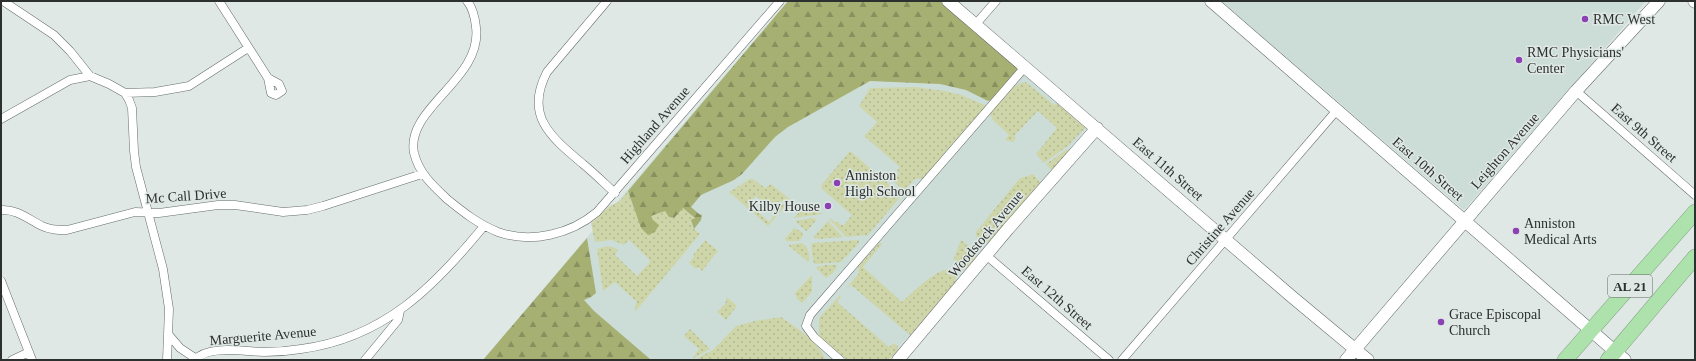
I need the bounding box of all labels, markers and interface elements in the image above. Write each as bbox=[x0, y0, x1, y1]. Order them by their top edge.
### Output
place label: RMC West bbox=[1593, 12, 1655, 27]
marker: RMC West bbox=[1580, 14, 1590, 24]
place label: RMC Physicians' Center bbox=[1527, 45, 1624, 76]
marker: RMC Physicians' Center bbox=[1514, 55, 1524, 65]
street label: Highland Avenue bbox=[617, 83, 693, 167]
street label: East 9th Street bbox=[1608, 101, 1680, 166]
street label: Leighton Avenue bbox=[1468, 110, 1542, 192]
street label: East 11th Street bbox=[1130, 134, 1206, 204]
street label: East 10th Street bbox=[1390, 134, 1466, 204]
place label: Anniston High School bbox=[845, 168, 916, 199]
marker: Anniston High School bbox=[832, 178, 842, 188]
street label: Mc Call Drive bbox=[145, 186, 227, 206]
street label: Christine Avenue bbox=[1183, 186, 1257, 268]
street label: Woodstock Avenue bbox=[946, 188, 1026, 280]
place label: Kilby House bbox=[749, 199, 820, 214]
marker: Kilby House bbox=[823, 201, 833, 211]
place label: Anniston Medical Arts bbox=[1524, 216, 1597, 247]
marker: Anniston Medical Arts bbox=[1511, 226, 1521, 236]
street label: East 12th Street bbox=[1019, 263, 1095, 333]
road number: AL 21 bbox=[1608, 275, 1652, 297]
place label: Grace Episcopal Church bbox=[1449, 307, 1541, 338]
marker: Grace Episcopal Church bbox=[1436, 317, 1446, 327]
street label: Marguerite Avenue bbox=[209, 324, 317, 348]

